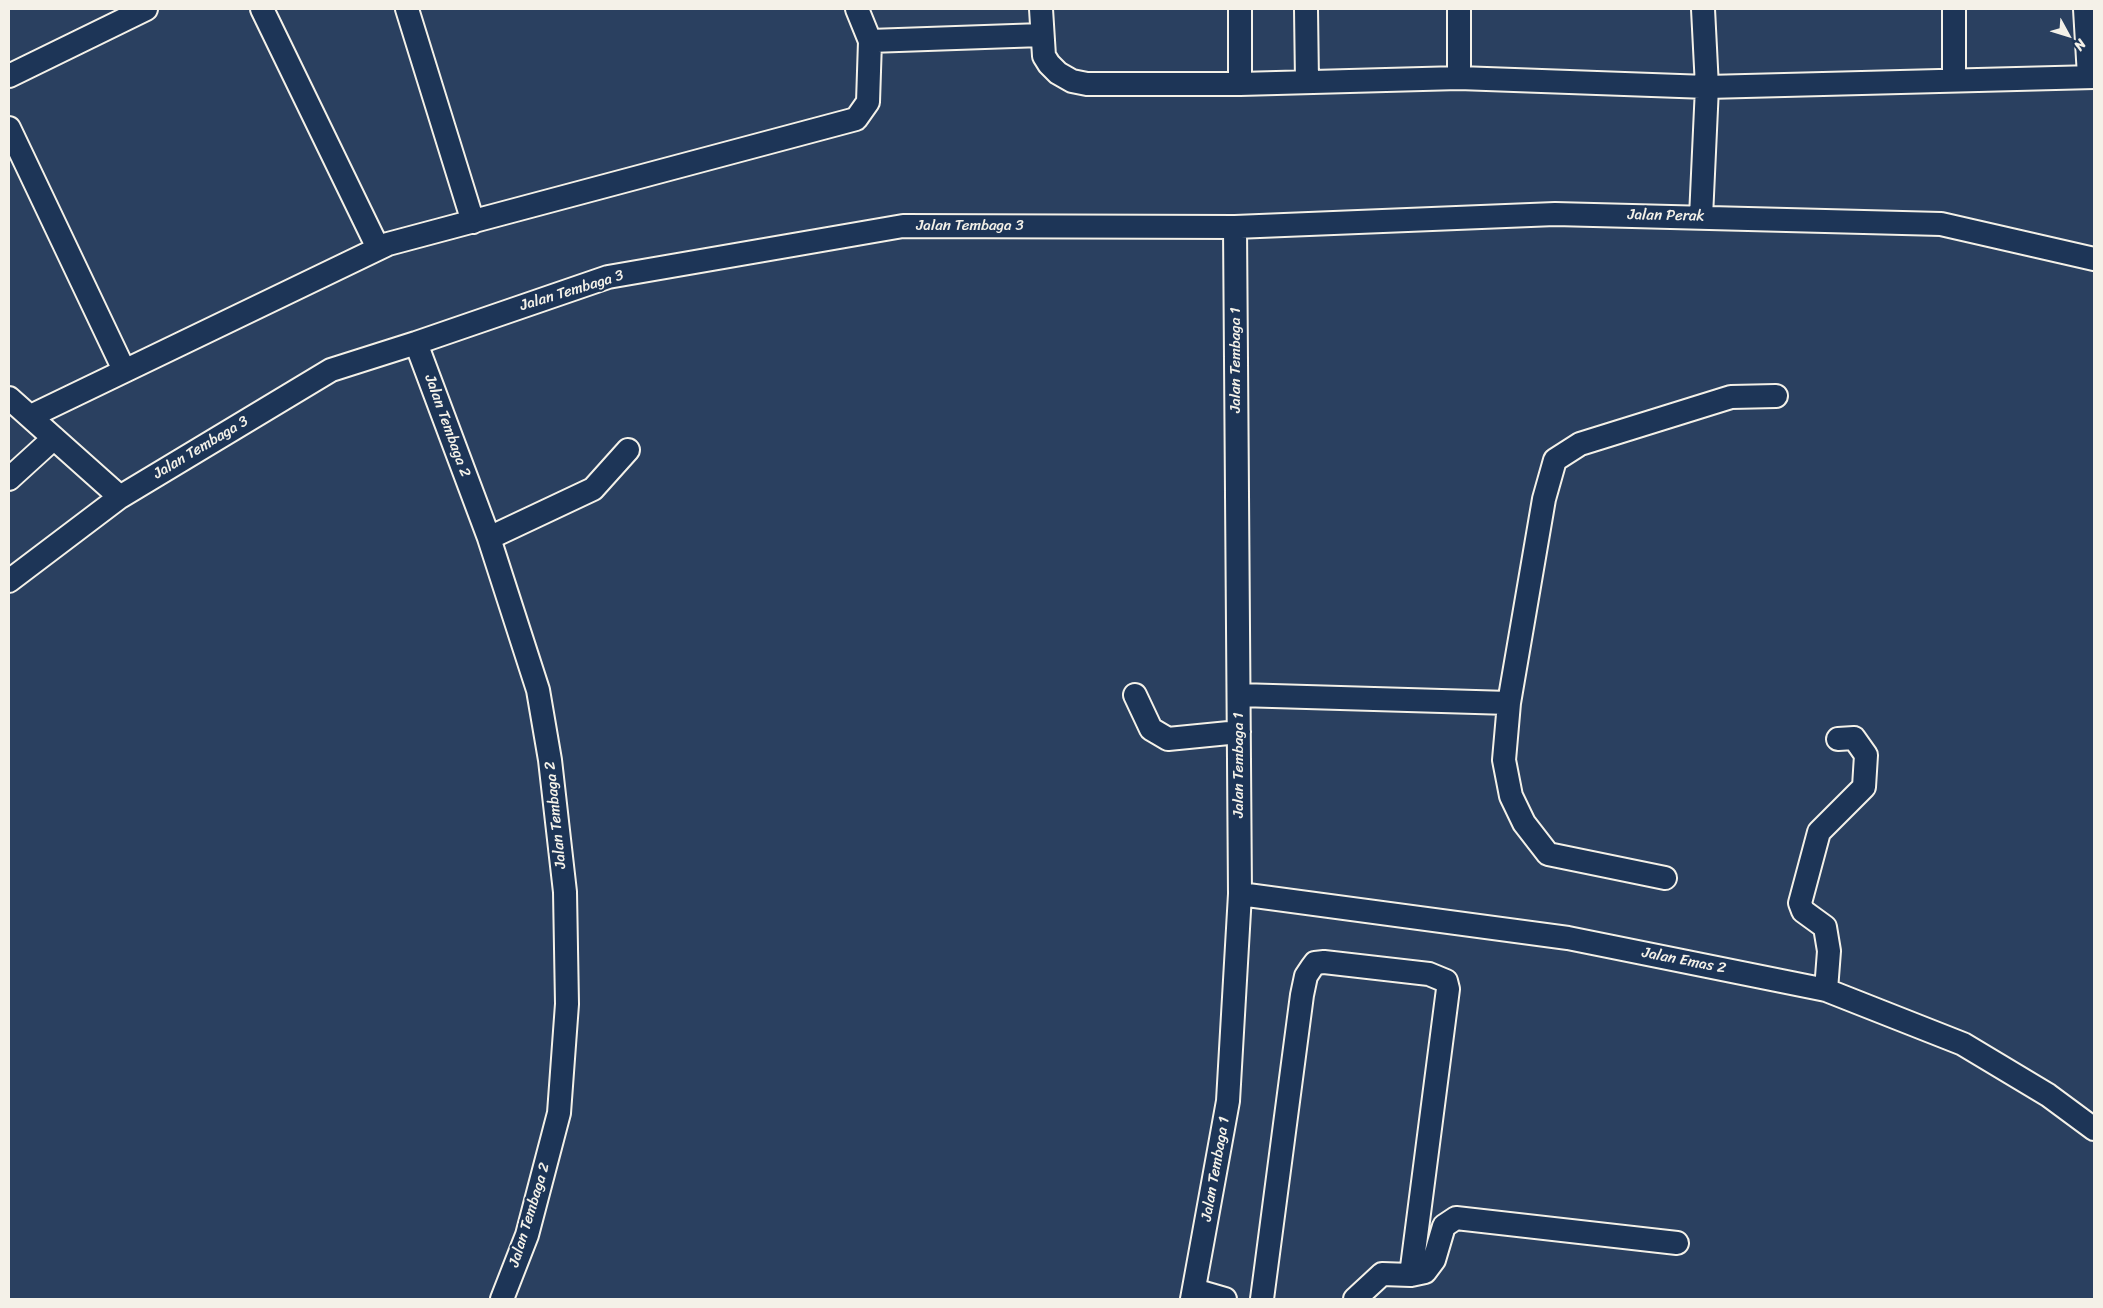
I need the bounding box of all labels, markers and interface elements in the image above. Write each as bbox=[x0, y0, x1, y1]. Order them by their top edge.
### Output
north arrow bbox=[2043, 10, 2093, 60]
text: N bbox=[2067, 33, 2093, 56]
street label: Jalan Perak bbox=[1627, 206, 1705, 226]
street label: Jalan Tembaga 3 bbox=[916, 217, 1024, 235]
street label: Jalan Tembaga 3 bbox=[518, 267, 626, 315]
street label: Jalan Tembaga 1 bbox=[1227, 307, 1245, 413]
street label: Jalan Tembaga 2 bbox=[420, 372, 474, 480]
street label: Jalan Tembaga 3 bbox=[150, 413, 252, 483]
street label: Jalan Tembaga 1 bbox=[1230, 712, 1248, 818]
street label: Jalan Tembaga 2 bbox=[541, 760, 571, 870]
street label: Jalan Emas 2 bbox=[1640, 944, 1728, 978]
street label: Jalan Tembaga 1 bbox=[1198, 1115, 1234, 1223]
street label: Jalan Tembaga 2 bbox=[506, 1161, 554, 1269]

